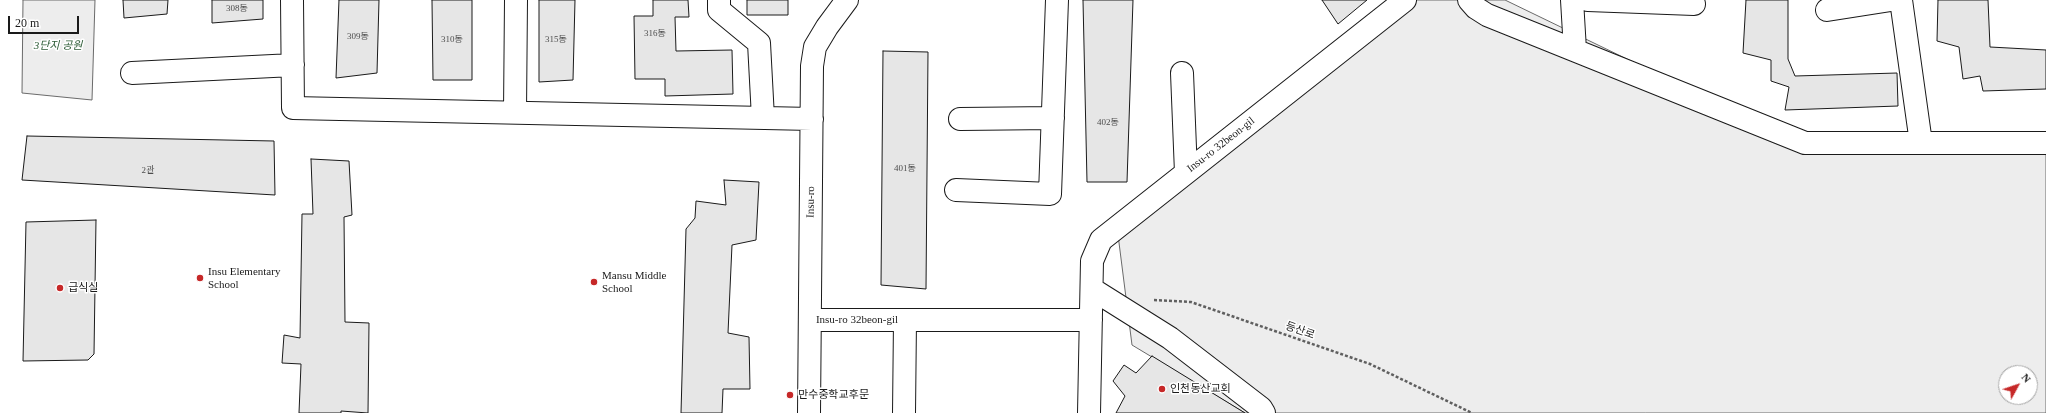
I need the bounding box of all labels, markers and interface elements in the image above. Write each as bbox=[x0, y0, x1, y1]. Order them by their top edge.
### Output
house number: 308동 bbox=[226, 4, 248, 14]
scale bar bbox=[10, 8, 81, 34]
text: 20 m bbox=[15, 16, 39, 30]
house number: 316동 bbox=[644, 29, 666, 39]
house number: 309동 bbox=[347, 32, 369, 42]
house number: 310동 bbox=[441, 35, 463, 45]
house number: 315동 bbox=[545, 35, 567, 45]
park label: 3단지 공원 bbox=[34, 39, 82, 53]
street label: Insu-ro 32beon-gil bbox=[1185, 115, 1257, 175]
house number: 402동 bbox=[1097, 118, 1119, 128]
house number: 401동 bbox=[894, 164, 916, 174]
house number: 2관 bbox=[142, 166, 154, 176]
street label: Insu-ro bbox=[804, 186, 818, 218]
place label: Insu Elementary School bbox=[208, 265, 280, 291]
place label: Mansu Middle School bbox=[602, 269, 666, 295]
marker: Insu Elementary School bbox=[195, 273, 205, 283]
marker: Mansu Middle School bbox=[589, 277, 599, 287]
place label: 급식실 bbox=[68, 281, 98, 295]
marker: 급식실 bbox=[55, 283, 65, 293]
street label: Insu-ro 32beon-gil bbox=[816, 313, 898, 327]
street label: 등산로 bbox=[1283, 320, 1317, 342]
north arrow bbox=[1998, 365, 2038, 405]
text: N bbox=[2019, 371, 2034, 385]
place label: 인천동산교회 bbox=[1170, 382, 1231, 396]
marker: 인천동산교회 bbox=[1157, 384, 1167, 394]
place label: 만수중학교후문 bbox=[798, 388, 869, 402]
marker: 만수중학교후문 bbox=[785, 390, 795, 400]

